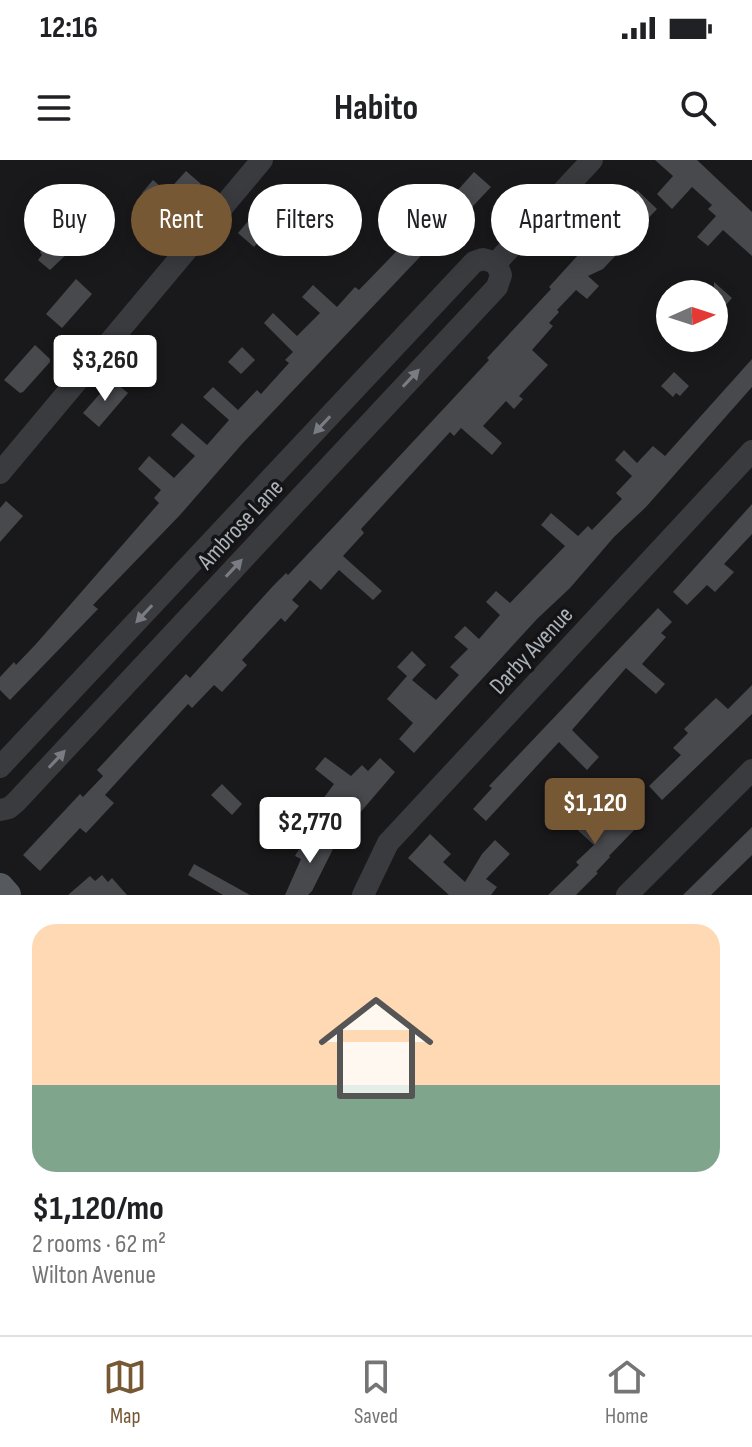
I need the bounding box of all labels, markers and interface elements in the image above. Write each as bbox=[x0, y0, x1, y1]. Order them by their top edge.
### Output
text: 12:16 bbox=[40, 10, 98, 46]
icon: menu bbox=[32, 86, 76, 130]
icon: search bbox=[676, 86, 720, 130]
text: Habito bbox=[334, 87, 418, 130]
chip: Buy bbox=[24, 184, 115, 256]
chip: Rent bbox=[131, 184, 232, 256]
chip: Filters bbox=[248, 184, 362, 256]
chip: New bbox=[378, 184, 475, 256]
chip: Apartment bbox=[491, 184, 649, 256]
north arrow bbox=[656, 280, 728, 352]
map controls bbox=[656, 280, 728, 352]
pin: $3,260 bbox=[40, 335, 170, 403]
text: $3,260 bbox=[72, 345, 138, 376]
one-way arrow bbox=[402, 369, 420, 388]
one-way arrow bbox=[313, 415, 331, 434]
street label: Ambrose Lane bbox=[191, 473, 289, 576]
one-way arrow bbox=[225, 559, 243, 578]
street label: Darby Avenue bbox=[483, 600, 579, 700]
one-way arrow bbox=[135, 605, 153, 624]
one-way arrow bbox=[47, 749, 65, 768]
pin: $1,120 bbox=[530, 778, 660, 846]
text: $1,120 bbox=[563, 788, 627, 819]
pin: $2,770 bbox=[245, 797, 375, 865]
text: $2,770 bbox=[278, 807, 342, 838]
icon: home bbox=[304, 976, 448, 1120]
text: $1,120/mo bbox=[32, 1188, 164, 1229]
text: 2 rooms · 62 m² bbox=[32, 1229, 166, 1260]
text: Wilton Avenue bbox=[32, 1260, 156, 1291]
tab: Map bbox=[103, 1355, 147, 1430]
tab: Saved bbox=[354, 1355, 398, 1430]
tab: Home bbox=[605, 1355, 649, 1430]

